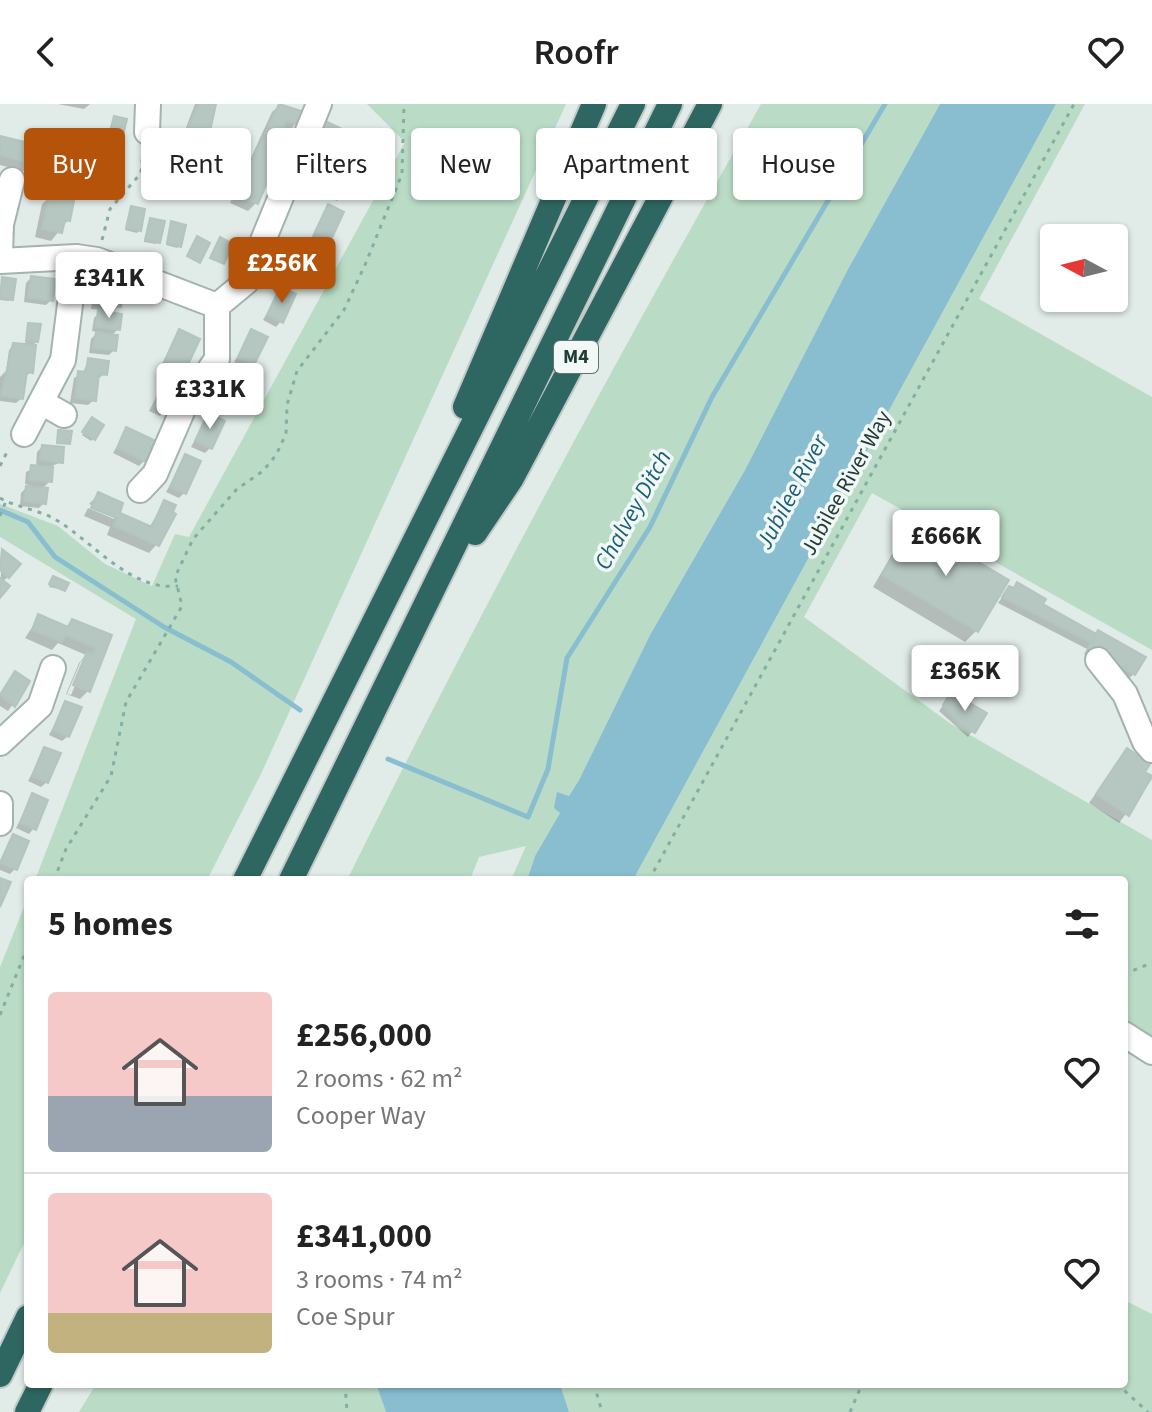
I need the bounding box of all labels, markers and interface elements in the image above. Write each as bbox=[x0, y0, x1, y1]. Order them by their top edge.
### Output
text: Roofr bbox=[533, 27, 619, 78]
icon: back bbox=[24, 30, 68, 74]
icon: heart bbox=[1084, 30, 1128, 74]
chip: Buy bbox=[24, 128, 125, 200]
chip: Rent bbox=[141, 128, 251, 200]
chip: Filters bbox=[267, 128, 395, 200]
chip: New bbox=[411, 128, 520, 200]
chip: Apartment bbox=[536, 128, 717, 200]
chip: House bbox=[733, 128, 863, 200]
north arrow bbox=[1040, 224, 1128, 312]
map controls bbox=[1040, 224, 1128, 312]
pin: £256K bbox=[226, 237, 338, 305]
text: £256K bbox=[247, 244, 317, 281]
pin: £341K bbox=[53, 252, 165, 320]
text: £341K bbox=[74, 259, 144, 296]
road number: M4 bbox=[554, 341, 598, 373]
pin: £331K bbox=[154, 363, 266, 431]
text: £331K bbox=[175, 370, 245, 407]
street label: Jubilee River Way bbox=[793, 404, 899, 561]
water label: Jubilee River bbox=[747, 427, 838, 556]
water label: Chalvey Ditch bbox=[586, 444, 680, 576]
pin: £666K bbox=[890, 510, 1002, 578]
text: £666K bbox=[911, 517, 981, 554]
pin: £365K bbox=[909, 645, 1021, 713]
text: £365K bbox=[930, 652, 1000, 689]
text: 5 homes bbox=[48, 900, 173, 949]
icon: filters bbox=[1060, 902, 1104, 946]
text: £256,000 bbox=[296, 1011, 432, 1060]
icon: home bbox=[112, 1024, 208, 1120]
icon: heart bbox=[1060, 1050, 1104, 1094]
text: 2 rooms · 62 m² bbox=[296, 1060, 463, 1097]
text: Cooper Way bbox=[296, 1097, 426, 1134]
text: £341,000 bbox=[296, 1212, 432, 1261]
icon: home bbox=[112, 1225, 208, 1321]
icon: heart bbox=[1060, 1251, 1104, 1295]
text: 3 rooms · 74 m² bbox=[296, 1261, 463, 1298]
text: Coe Spur bbox=[296, 1298, 395, 1335]

